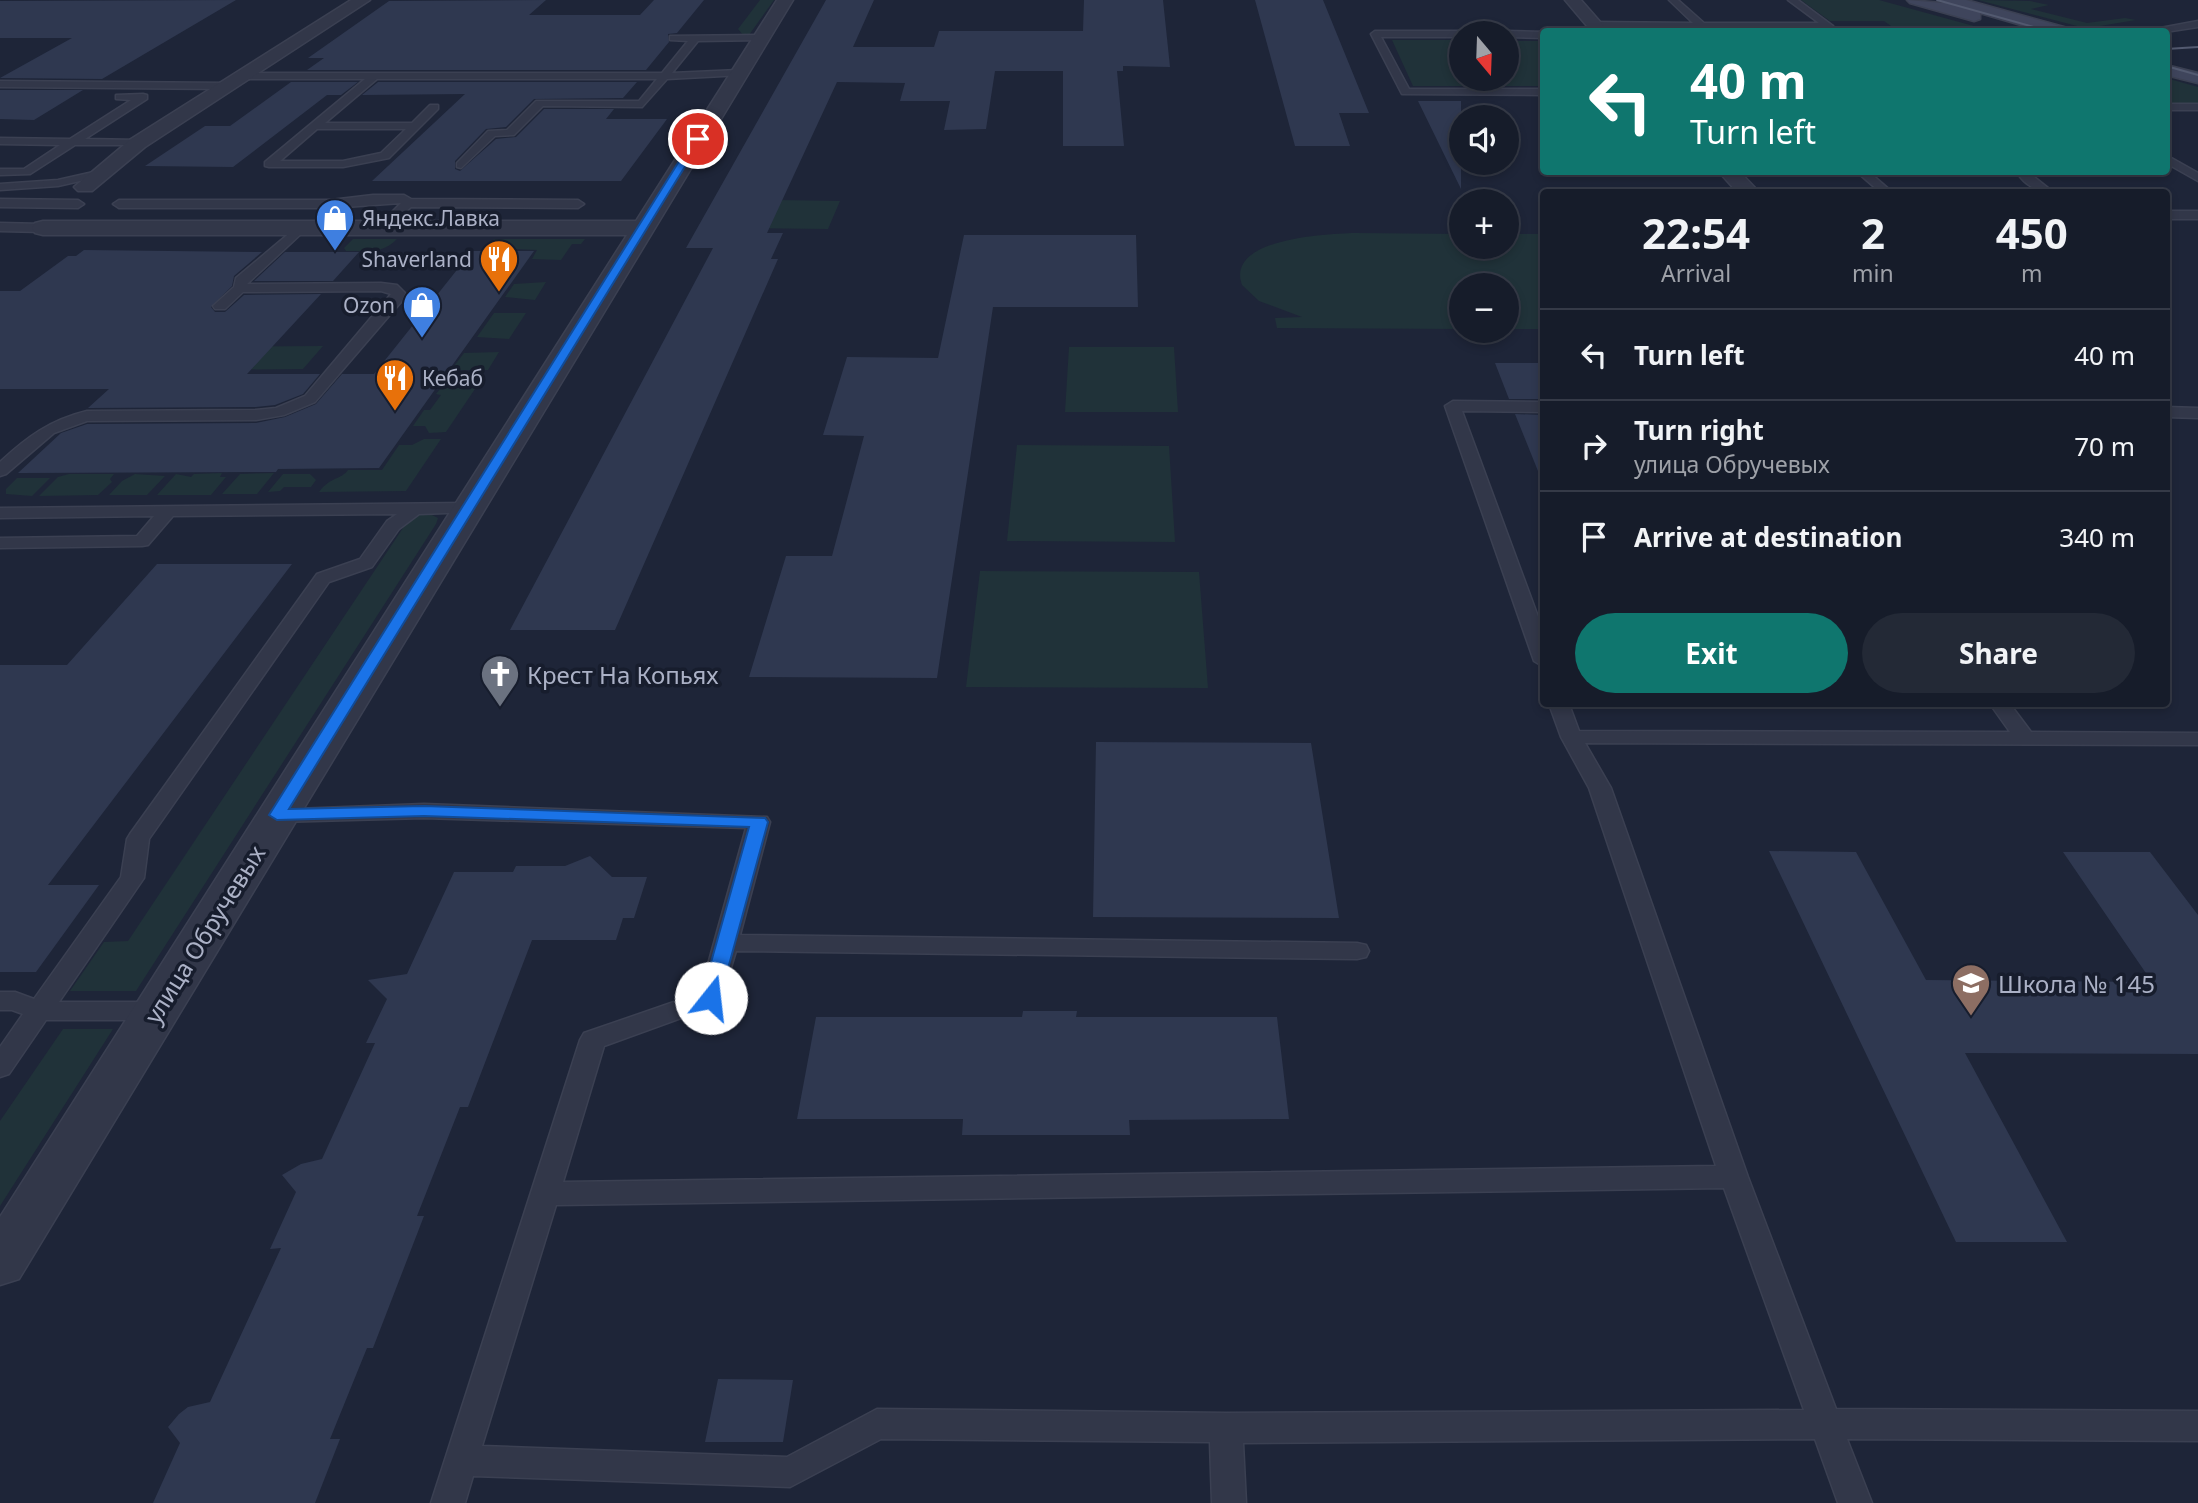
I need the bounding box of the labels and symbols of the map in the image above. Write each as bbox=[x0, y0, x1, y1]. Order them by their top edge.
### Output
north arrow bbox=[1449, 21, 1519, 91]
pin bbox=[668, 109, 728, 169]
shop icon: Яндекс.Лавка bbox=[314, 197, 356, 252]
place label: Яндекс.Лавка bbox=[362, 204, 500, 232]
restaurant icon: Shaverland bbox=[478, 238, 520, 293]
place label: Shaverland bbox=[361, 245, 472, 273]
shop icon: Ozon bbox=[401, 284, 443, 339]
place label: Ozon bbox=[343, 291, 395, 319]
restaurant icon: Кебаб bbox=[374, 357, 416, 412]
place label: Кебаб bbox=[422, 364, 483, 392]
church icon: Крест На Копьях bbox=[479, 653, 521, 708]
place label: Крест На Копьях bbox=[527, 658, 719, 691]
street label: улица Обручевых bbox=[136, 838, 273, 1029]
position arrow bbox=[674, 961, 748, 1035]
school or university icon: Школа № 145 bbox=[1950, 962, 1992, 1017]
place label: Школа № 145 bbox=[1998, 967, 2155, 1000]

